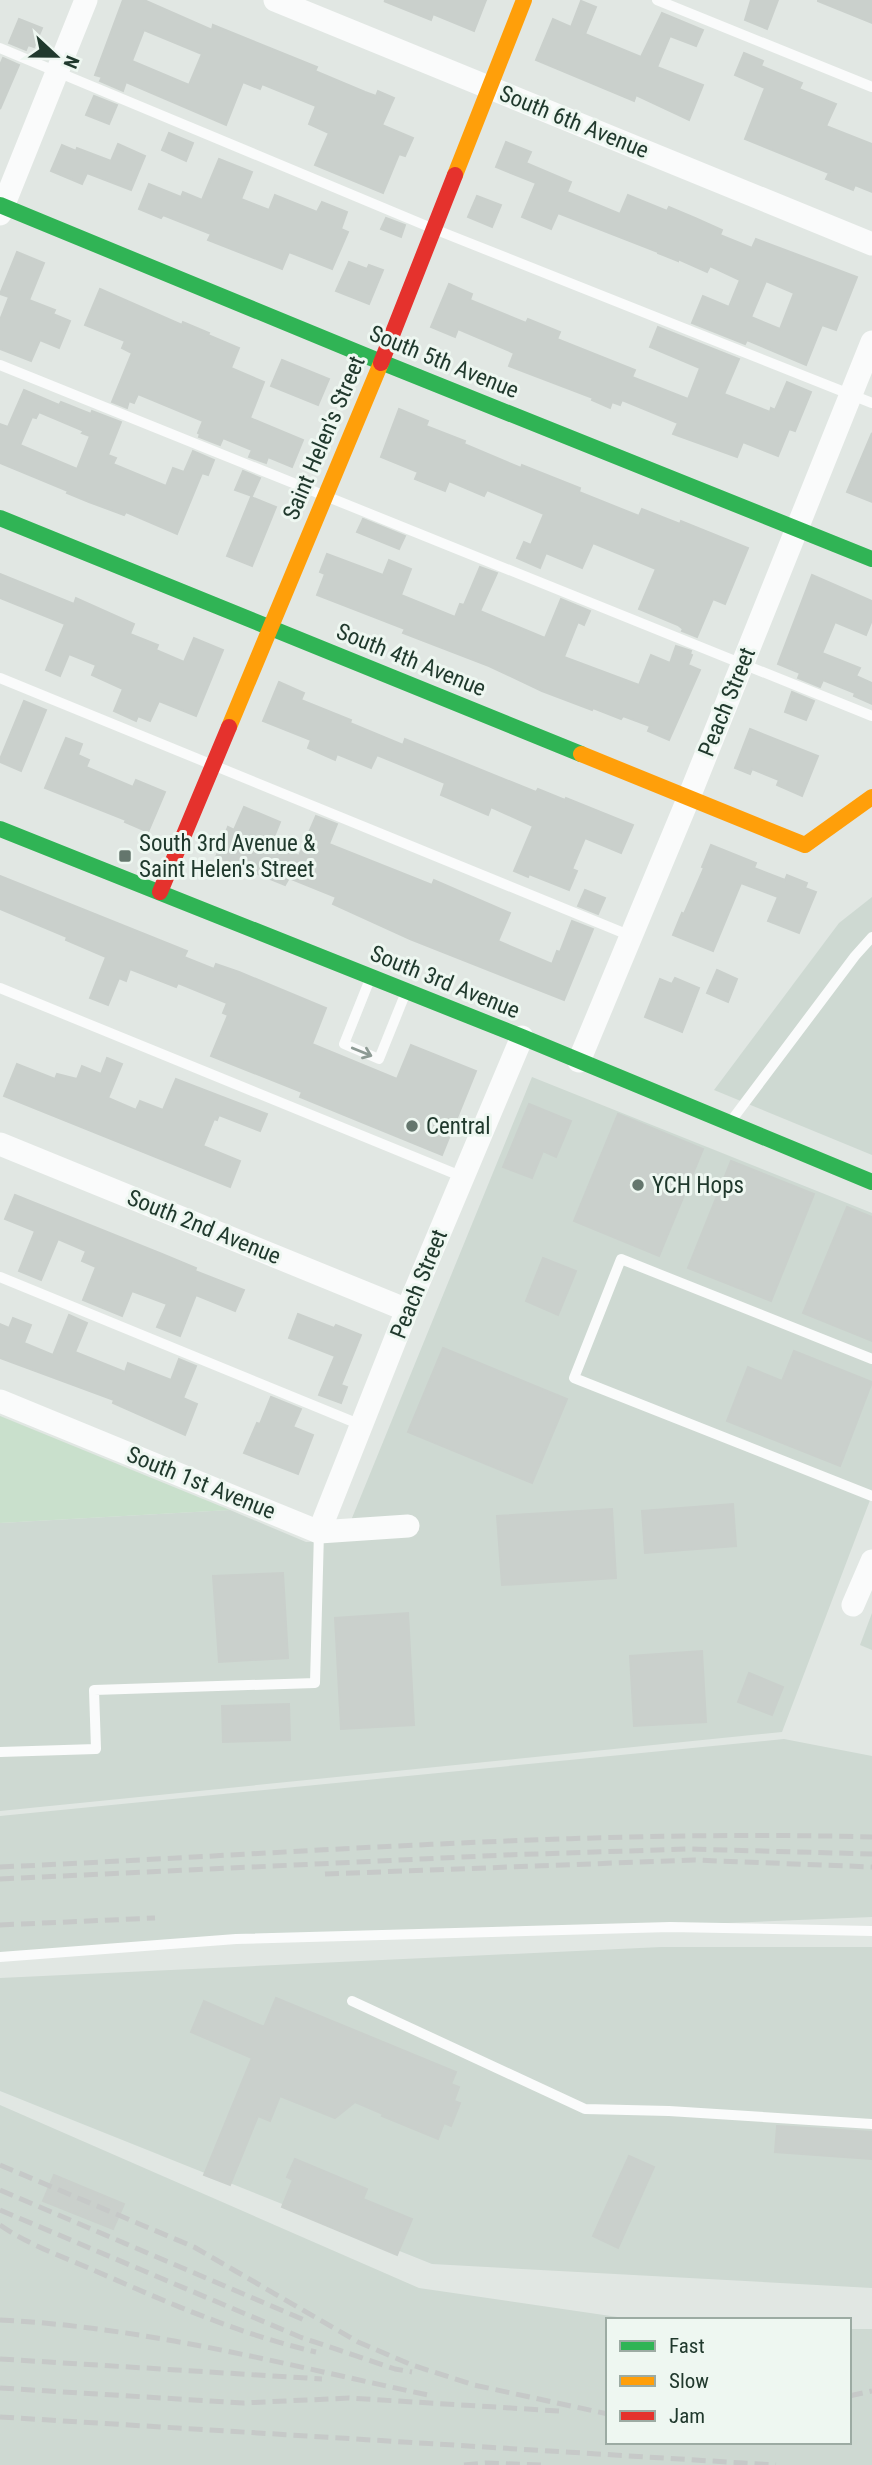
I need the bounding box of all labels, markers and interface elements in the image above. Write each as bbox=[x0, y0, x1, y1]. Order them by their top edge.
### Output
north arrow bbox=[21, 21, 91, 91]
text: N bbox=[58, 52, 84, 72]
street label: South 6th Avenue bbox=[495, 80, 653, 164]
street label: South 5th Avenue bbox=[365, 320, 523, 404]
street label: Saint Helen's Street bbox=[277, 352, 371, 524]
street label: South 4th Avenue bbox=[332, 618, 490, 702]
street label: Peach Street bbox=[693, 643, 761, 761]
place label: South 3rd Avenue & Saint Helen's Street bbox=[139, 830, 316, 883]
marker: South 3rd Avenue & Saint Helen's Street bbox=[117, 848, 133, 864]
street label: South 3rd Avenue bbox=[366, 940, 524, 1024]
one-way arrow bbox=[351, 1046, 373, 1059]
place label: Central bbox=[426, 1113, 491, 1140]
marker: Central bbox=[404, 1118, 420, 1134]
place label: YCH Hops bbox=[652, 1172, 744, 1199]
marker: YCH Hops bbox=[630, 1177, 646, 1193]
street label: South 2nd Avenue bbox=[123, 1184, 285, 1270]
street label: Peach Street bbox=[385, 1225, 453, 1343]
street label: South 1st Avenue bbox=[123, 1441, 279, 1525]
legend bbox=[606, 2318, 851, 2444]
text: Fast bbox=[669, 2334, 705, 2358]
text: Slow bbox=[669, 2369, 709, 2393]
text: Jam bbox=[669, 2404, 705, 2428]

